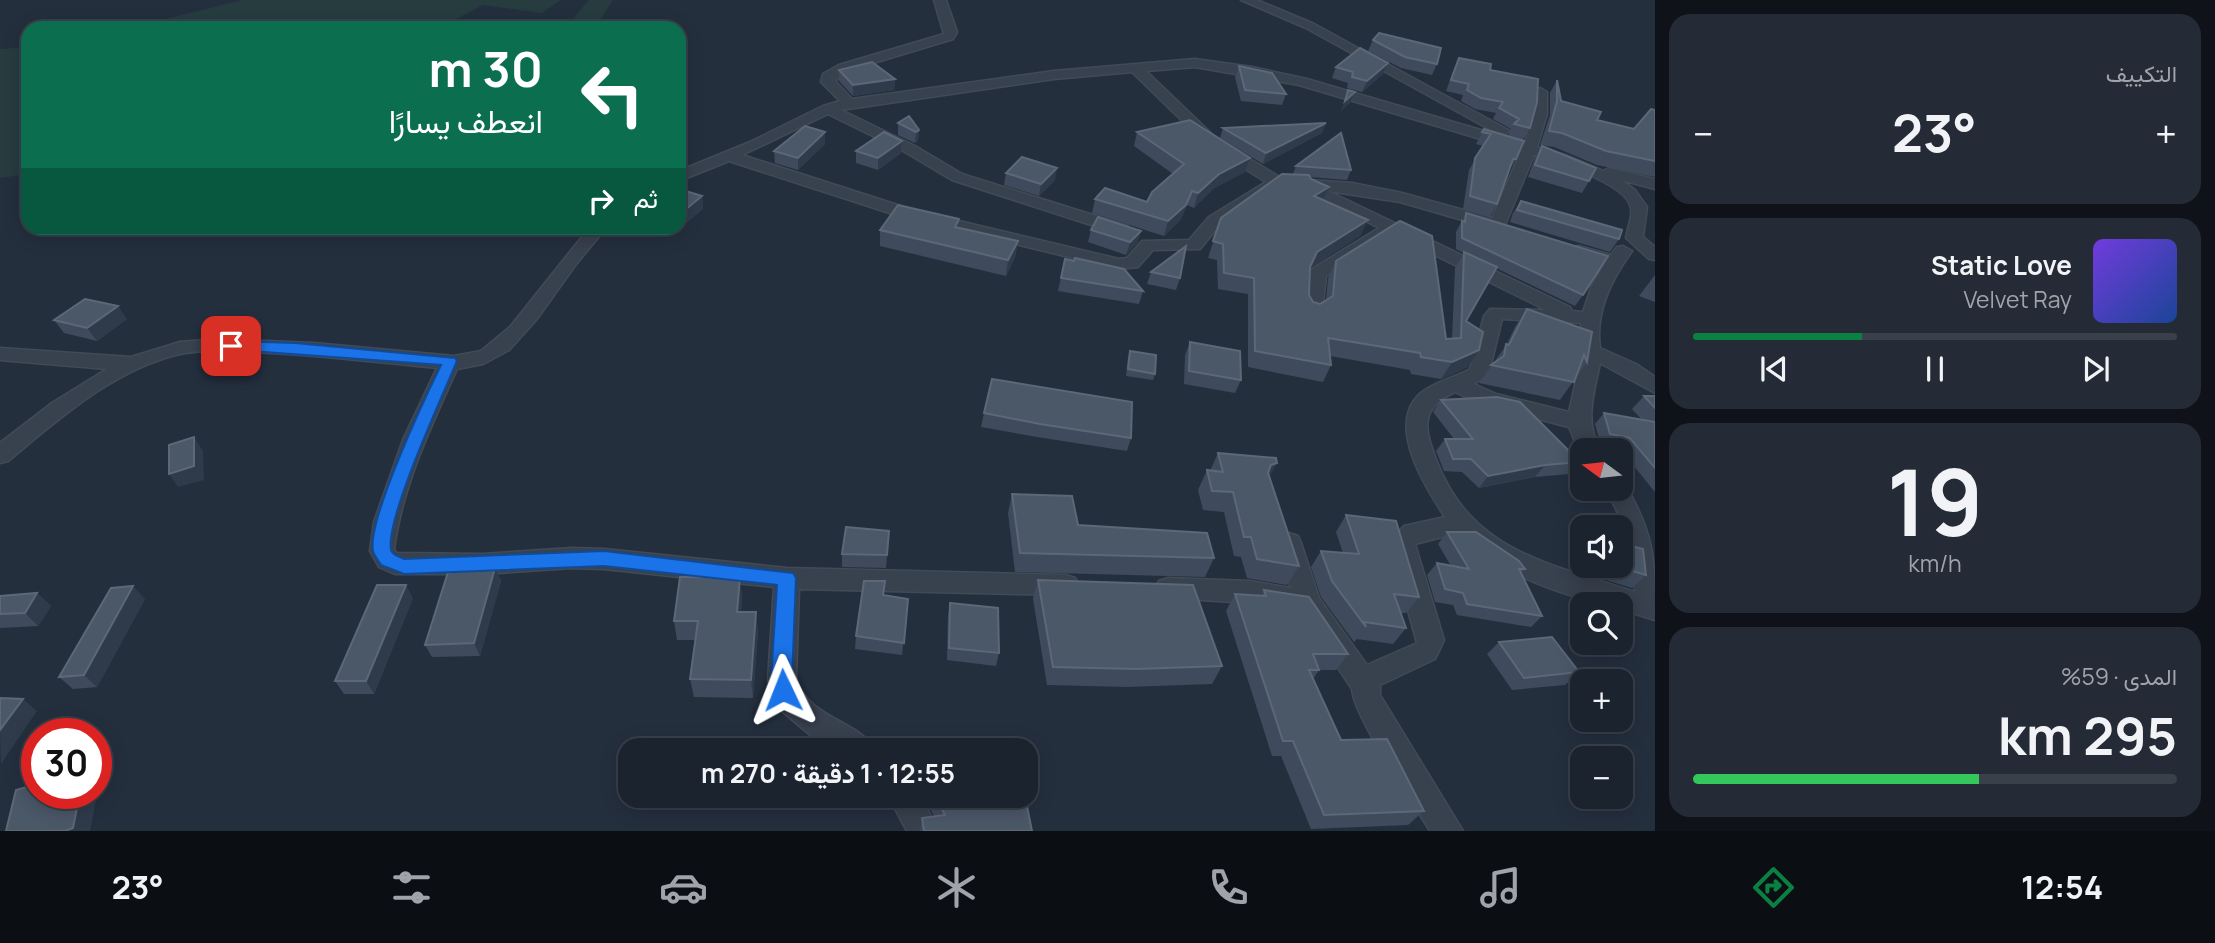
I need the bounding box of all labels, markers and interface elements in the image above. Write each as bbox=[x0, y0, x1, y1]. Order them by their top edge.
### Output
text: 30 m bbox=[428, 35, 543, 102]
icon: left bbox=[567, 49, 658, 140]
text: التكييف bbox=[2106, 57, 2177, 89]
text: 23° bbox=[1892, 97, 1977, 168]
text: انعطف يسارًا bbox=[389, 99, 543, 143]
text: − bbox=[1693, 107, 1714, 159]
text: + bbox=[2155, 107, 2177, 159]
text: ثم bbox=[634, 180, 658, 216]
icon: right bbox=[582, 182, 620, 220]
text: Static Love bbox=[1931, 247, 2072, 283]
text: Velvet Ray bbox=[1963, 283, 2072, 315]
pin bbox=[201, 316, 261, 376]
icon: arrive bbox=[212, 327, 250, 365]
icon: previous bbox=[1755, 350, 1793, 388]
icon: pause bbox=[1916, 350, 1954, 388]
icon: next bbox=[2077, 350, 2115, 388]
north arrow bbox=[1570, 438, 1633, 500]
map controls bbox=[1570, 438, 1633, 809]
text: 19 bbox=[1887, 439, 1983, 563]
button: sound bbox=[1570, 515, 1633, 578]
text: km/h bbox=[1908, 547, 1962, 579]
button: search bbox=[1570, 592, 1633, 655]
position arrow bbox=[746, 653, 820, 727]
text: المدى · 59% bbox=[2061, 660, 2177, 692]
button: + bbox=[1570, 669, 1633, 732]
text: 295 km bbox=[1998, 700, 2177, 771]
speed limit sign: 30 bbox=[21, 718, 112, 809]
button: − bbox=[1570, 746, 1633, 809]
text: 12:55 · 1 دقيقة · 270 m bbox=[701, 755, 955, 791]
icon: filters bbox=[387, 863, 436, 912]
icon: car bbox=[659, 863, 708, 912]
icon: climate bbox=[932, 863, 981, 912]
icon: phone bbox=[1204, 863, 1253, 912]
icon: music bbox=[1476, 863, 1525, 912]
icon: directions bbox=[1749, 863, 1798, 912]
text: 23° bbox=[112, 865, 164, 909]
text: 12:54 bbox=[2021, 865, 2103, 909]

